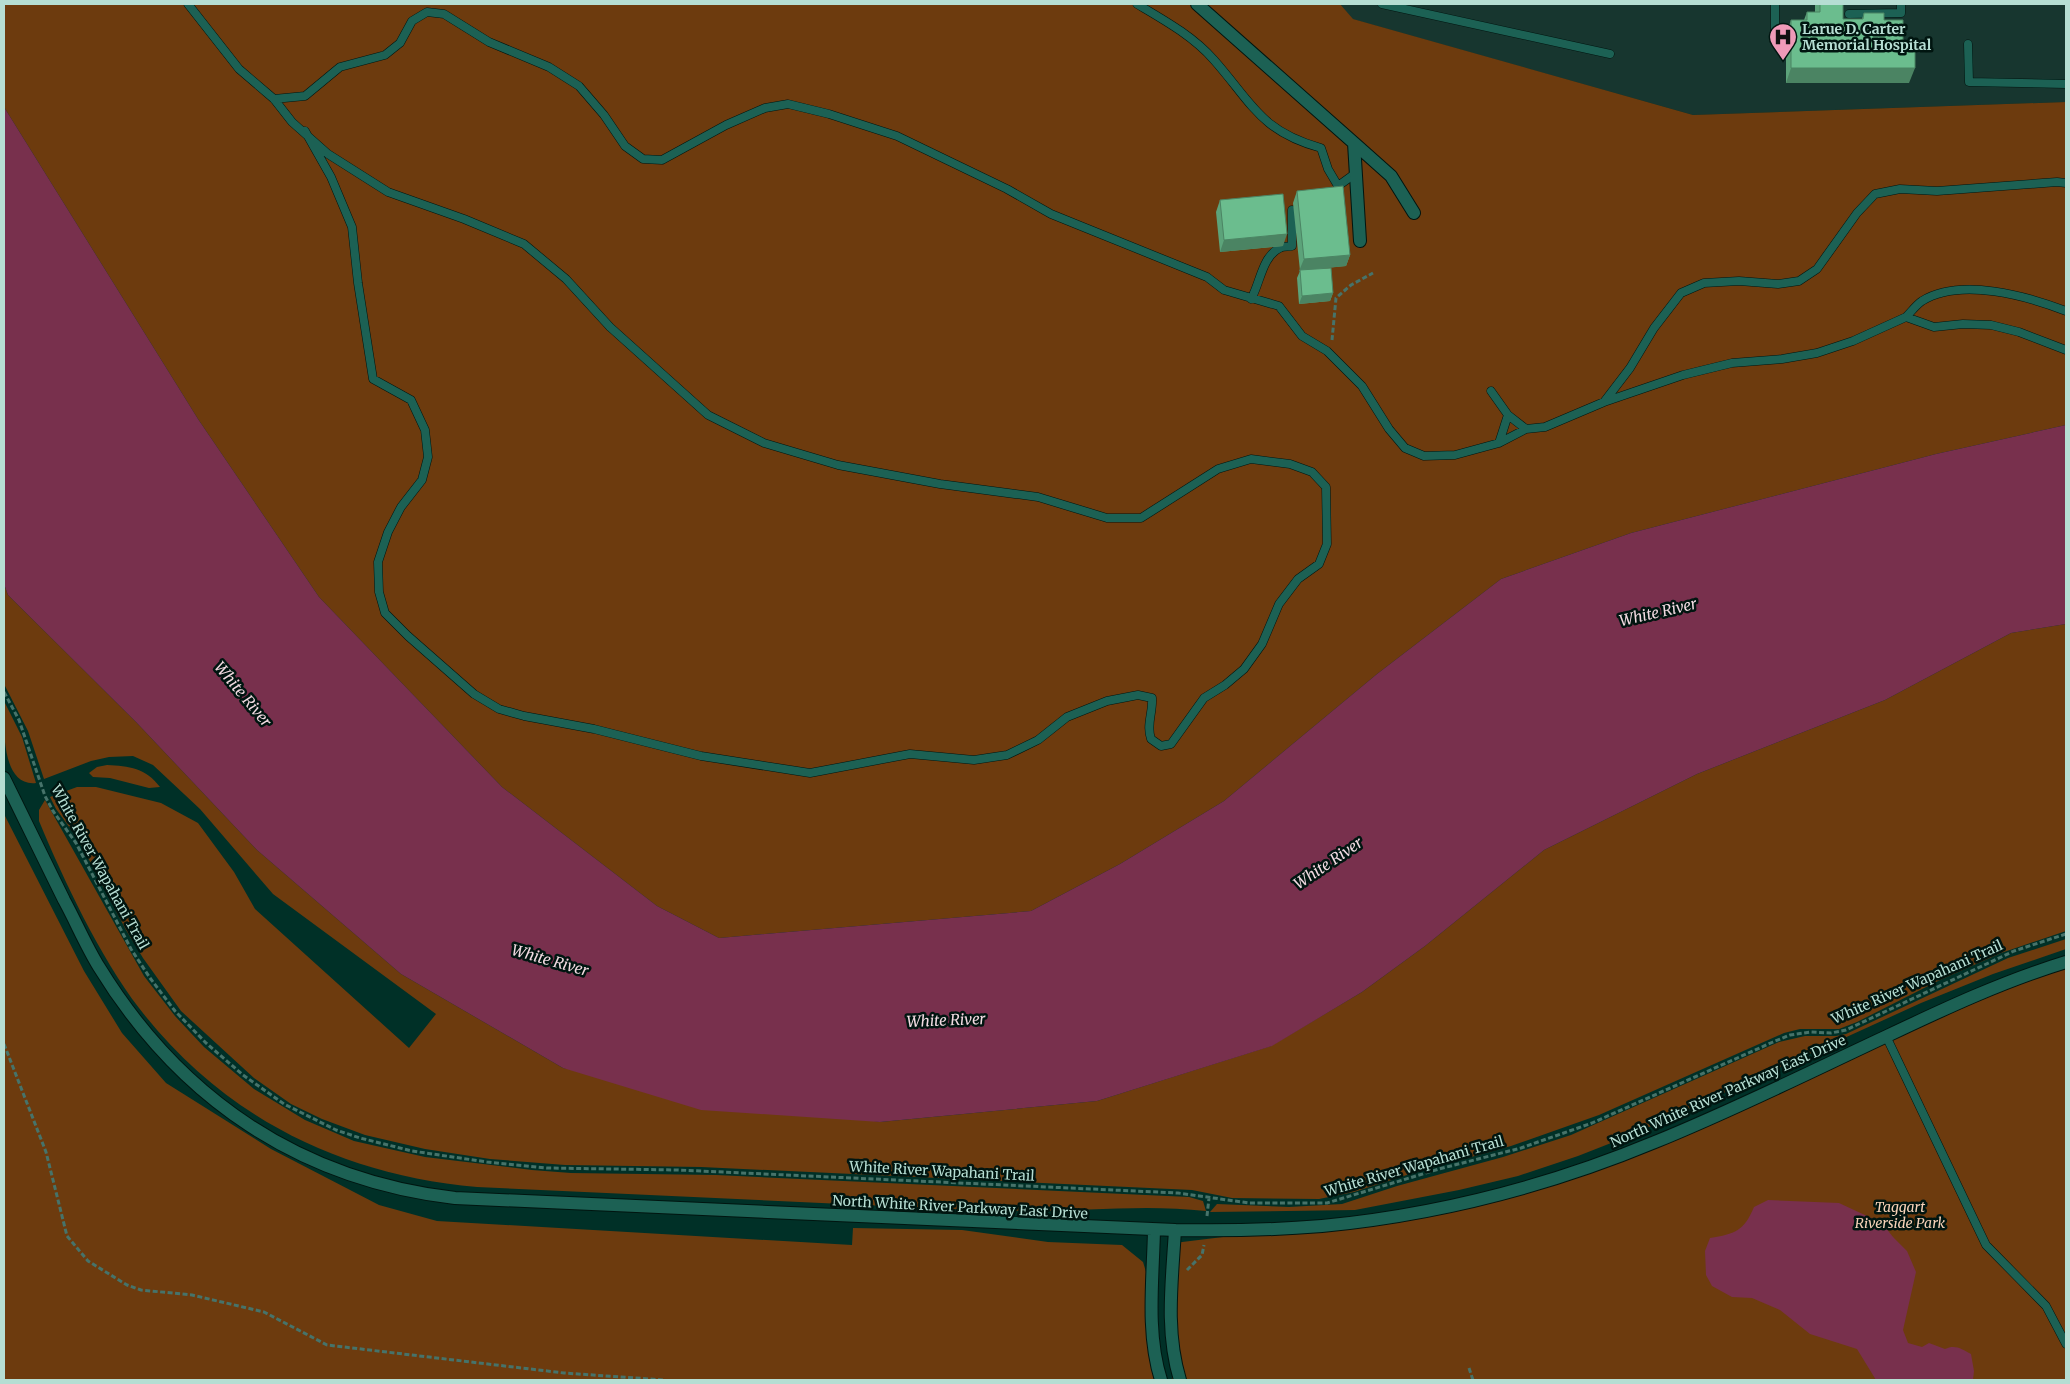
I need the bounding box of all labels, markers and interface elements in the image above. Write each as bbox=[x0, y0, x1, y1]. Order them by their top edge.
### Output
place label: Larue D. Carter Memorial Hospital bbox=[1802, 20, 1932, 54]
hospital icon: Larue D. Carter Memorial Hospital bbox=[1768, 22, 1798, 61]
water label: White River bbox=[1617, 594, 1700, 630]
water label: White River bbox=[210, 658, 276, 731]
street label: White River Wapahani Trail bbox=[47, 781, 153, 953]
water label: White River bbox=[1290, 833, 1367, 893]
street label: White River Wapahani Trail bbox=[1828, 936, 2006, 1028]
water label: White River bbox=[509, 940, 591, 980]
water label: White River bbox=[906, 1009, 987, 1031]
street label: North White River Parkway East Drive bbox=[1607, 1031, 1849, 1151]
street label: White River Wapahani Trail bbox=[1321, 1132, 1506, 1201]
street label: White River Wapahani Trail bbox=[848, 1157, 1036, 1185]
street label: North White River Parkway East Drive bbox=[832, 1191, 1088, 1223]
park label: Taggart Riverside Park bbox=[1855, 1198, 1946, 1232]

